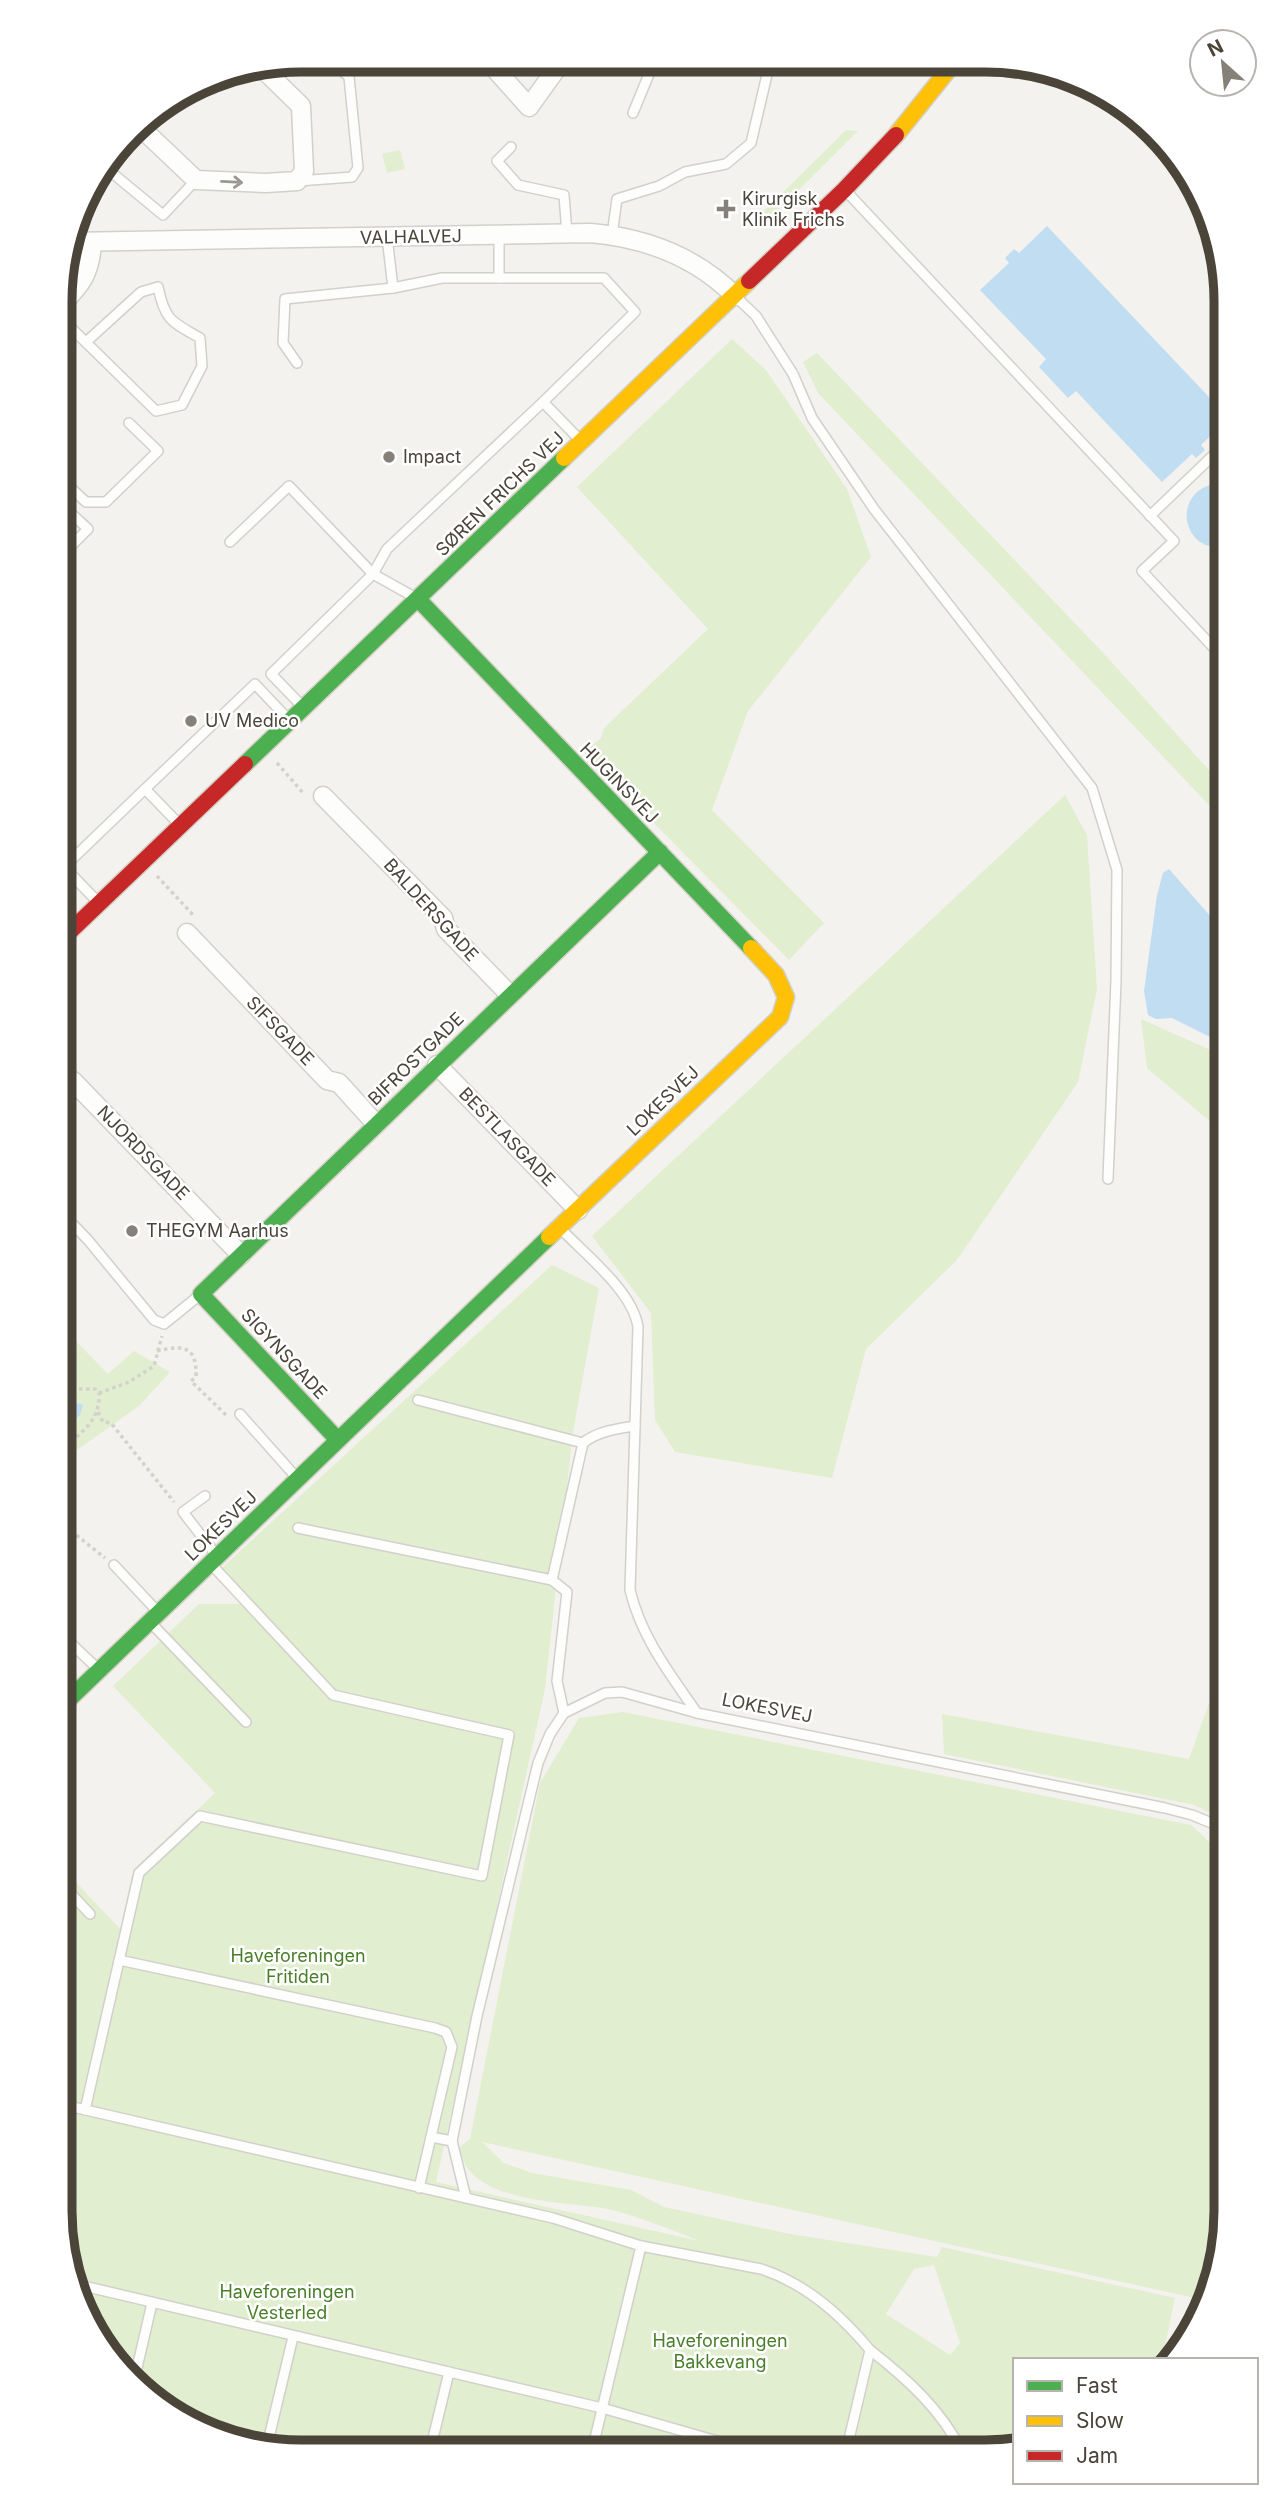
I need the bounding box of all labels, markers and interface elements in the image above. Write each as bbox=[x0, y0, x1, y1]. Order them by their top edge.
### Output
north arrow bbox=[1188, 28, 1258, 98]
text: N bbox=[1204, 35, 1227, 62]
one-way arrow bbox=[221, 176, 243, 189]
place label: Kirurgisk Klinik Frichs bbox=[742, 188, 845, 230]
marker: Kirurgisk Klinik Frichs bbox=[716, 199, 736, 219]
street label: VALHALVEJ bbox=[360, 225, 462, 248]
street label: SØREN FRICHS VEJ bbox=[431, 427, 568, 560]
place label: Impact bbox=[403, 446, 461, 467]
marker: Impact bbox=[381, 449, 397, 465]
place label: UV Medico bbox=[205, 710, 299, 731]
marker: UV Medico bbox=[183, 713, 199, 729]
street label: HUGINSVEJ bbox=[576, 738, 663, 827]
street label: BALDERSGADE bbox=[380, 854, 483, 965]
street label: SIFSGADE bbox=[242, 992, 318, 1070]
street label: BIFROSTGADE bbox=[364, 1008, 468, 1109]
street label: LOKESVEJ bbox=[622, 1061, 703, 1140]
street label: BESTLASGADE bbox=[455, 1083, 560, 1190]
street label: NJORDSGADE bbox=[93, 1101, 194, 1204]
place label: THEGYM Aarhus bbox=[146, 1220, 289, 1241]
marker: THEGYM Aarhus bbox=[124, 1223, 140, 1239]
street label: SIGYNSGADE bbox=[237, 1304, 332, 1403]
street label: LOKESVEJ bbox=[180, 1486, 261, 1565]
street label: LOKESVEJ bbox=[720, 1688, 814, 1727]
park label: Haveforeningen Fritiden bbox=[230, 1945, 366, 1987]
park label: Haveforeningen Vesterled bbox=[219, 2281, 355, 2323]
park label: Haveforeningen Bakkevang bbox=[652, 2330, 788, 2372]
legend bbox=[1013, 2358, 1258, 2484]
text: Fast bbox=[1076, 2373, 1118, 2398]
text: Slow bbox=[1076, 2408, 1124, 2433]
text: Jam bbox=[1076, 2443, 1118, 2468]

